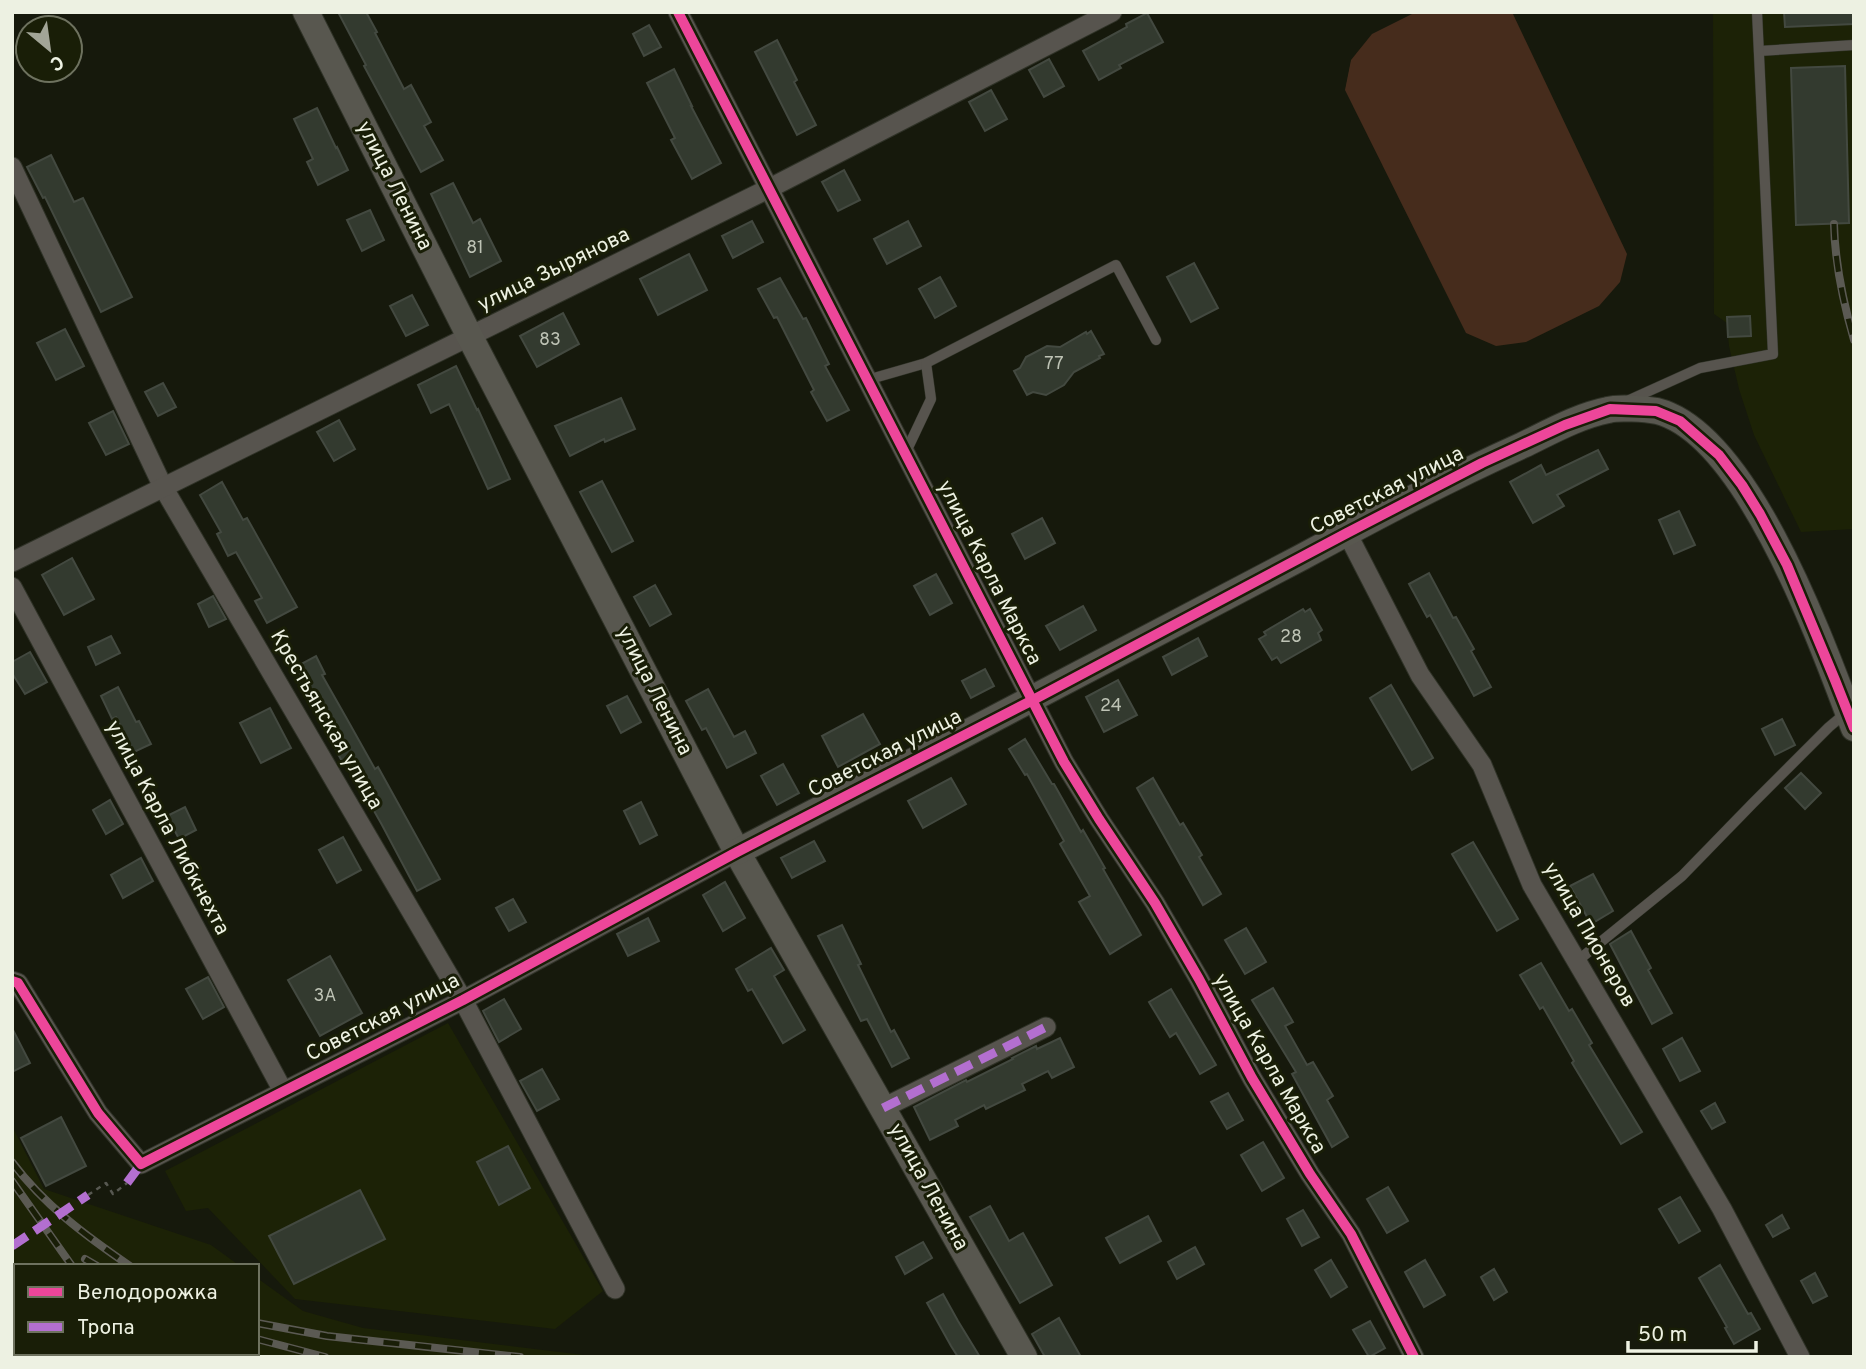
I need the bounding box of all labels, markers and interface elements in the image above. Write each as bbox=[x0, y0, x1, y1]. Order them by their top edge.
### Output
north arrow bbox=[14, 14, 84, 84]
text: С bbox=[45, 49, 67, 76]
street label: улица Ленина bbox=[350, 117, 438, 255]
street label: улица Зырянова bbox=[474, 222, 634, 318]
house number: 81 bbox=[466, 237, 484, 260]
house number: 83 bbox=[539, 329, 561, 352]
house number: 77 bbox=[1044, 353, 1064, 376]
street label: Советская улица bbox=[1306, 441, 1468, 541]
street label: улица Карла Маркса bbox=[931, 476, 1047, 670]
street label: улица Ленина bbox=[610, 622, 698, 760]
street label: Крестьянская улица bbox=[263, 625, 389, 815]
house number: 28 bbox=[1280, 626, 1302, 649]
house number: 24 bbox=[1100, 695, 1122, 718]
street label: Советская улица bbox=[804, 704, 966, 804]
street label: улица Карла Либкнехта bbox=[99, 716, 235, 940]
street label: улица Пионеров bbox=[1536, 857, 1642, 1013]
street label: Советская улица bbox=[302, 968, 464, 1068]
street label: улица Карла Маркса bbox=[1206, 969, 1332, 1159]
house number: 3А bbox=[314, 985, 336, 1008]
street label: улица Ленина bbox=[882, 1118, 974, 1256]
legend bbox=[14, 1264, 259, 1355]
text: Велодорожка bbox=[77, 1280, 217, 1307]
scale bar bbox=[1628, 1310, 1756, 1354]
text: Тропа bbox=[77, 1315, 135, 1342]
text: 50 m bbox=[1638, 1322, 1687, 1349]

